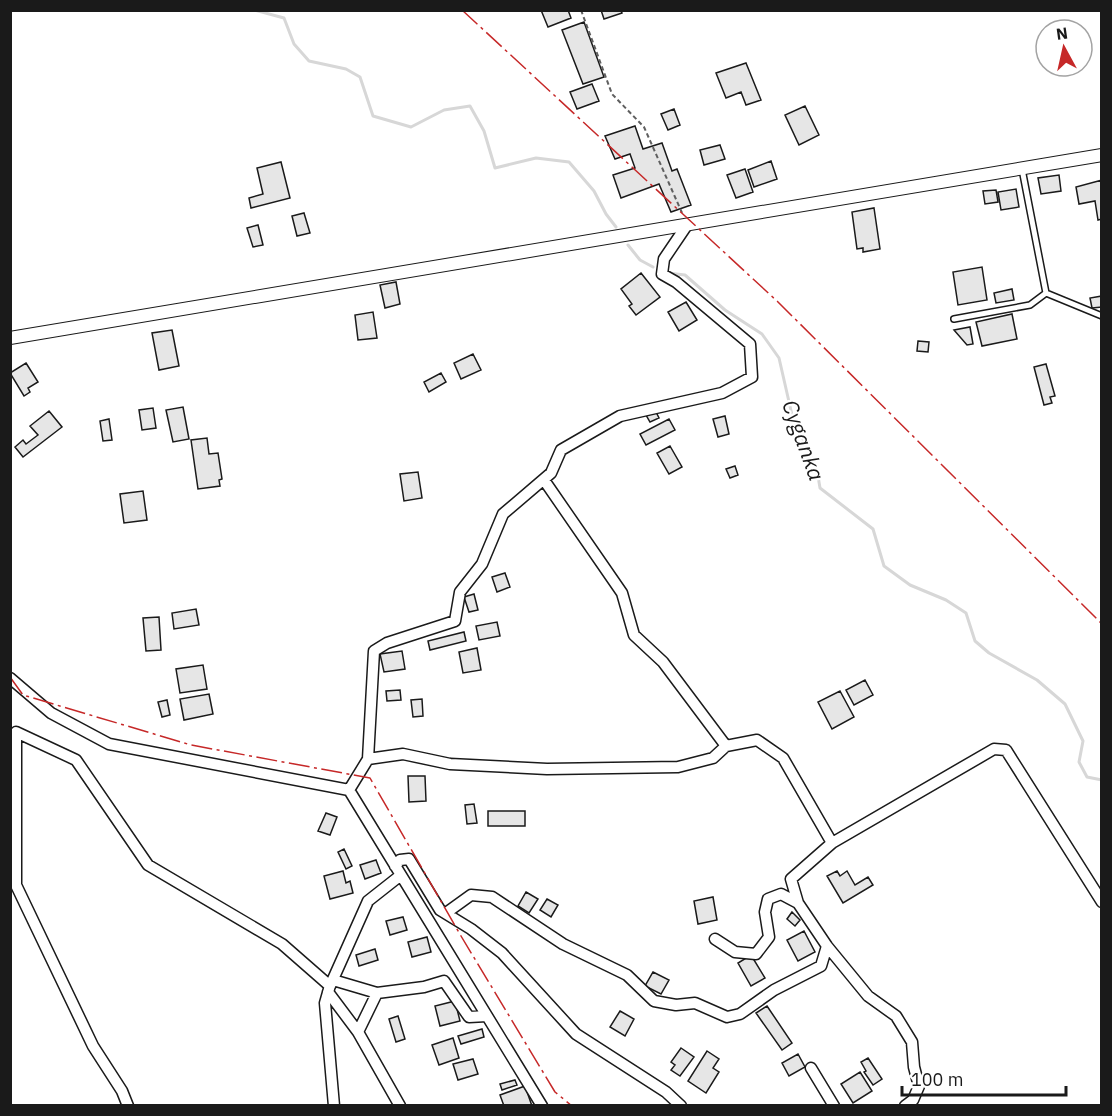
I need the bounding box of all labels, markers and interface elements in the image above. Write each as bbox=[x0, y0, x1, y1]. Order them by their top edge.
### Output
north arrow bbox=[1034, 18, 1094, 78]
text: N bbox=[1055, 22, 1069, 44]
water label: Cyganka bbox=[776, 396, 832, 484]
scale bar bbox=[902, 1059, 1066, 1097]
text: 100 m bbox=[911, 1068, 963, 1091]

